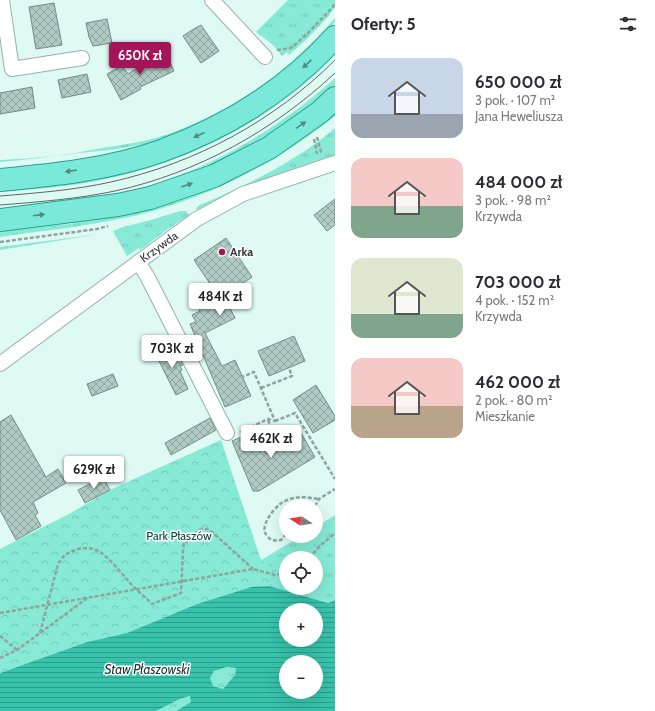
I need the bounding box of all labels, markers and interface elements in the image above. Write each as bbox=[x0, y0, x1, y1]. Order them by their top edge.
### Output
icon: filters bbox=[617, 13, 639, 35]
text: Oferty: 5 bbox=[351, 14, 416, 34]
pin: 650K zł bbox=[103, 42, 177, 76]
text: 650K zł bbox=[118, 47, 162, 63]
one-way arrow bbox=[302, 60, 313, 69]
text: 650 000 zł bbox=[475, 72, 562, 92]
icon: home bbox=[383, 74, 431, 122]
text: 3 pok. · 107 m² bbox=[475, 92, 555, 108]
text: Jana Heweliusza bbox=[475, 108, 563, 124]
one-way arrow bbox=[296, 121, 307, 129]
one-way arrow bbox=[194, 132, 205, 138]
one-way arrow bbox=[65, 168, 77, 174]
text: 484 000 zł bbox=[475, 172, 562, 192]
icon: home bbox=[383, 174, 431, 222]
one-way arrow bbox=[181, 182, 193, 188]
text: 3 pok. · 98 m² bbox=[475, 192, 551, 208]
text: Krzywda bbox=[475, 208, 522, 224]
one-way arrow bbox=[33, 212, 45, 218]
street label: Krzywda bbox=[137, 228, 181, 265]
place label: Arka bbox=[230, 244, 253, 259]
marker: Arka bbox=[217, 247, 227, 257]
text: 703 000 zł bbox=[475, 272, 561, 292]
icon: home bbox=[383, 274, 431, 322]
pin: 484K zł bbox=[183, 283, 257, 317]
text: 484K zł bbox=[198, 288, 242, 304]
text: 4 pok. · 152 m² bbox=[475, 292, 554, 308]
text: Krzywda bbox=[475, 308, 522, 324]
pin: 703K zł bbox=[135, 335, 209, 369]
text: 703K zł bbox=[150, 340, 194, 356]
text: 462 000 zł bbox=[475, 372, 560, 392]
icon: home bbox=[383, 374, 431, 422]
text: 2 pok. · 80 m² bbox=[475, 392, 552, 408]
text: Mieszkanie bbox=[475, 408, 535, 424]
pin: 462K zł bbox=[234, 425, 308, 459]
text: 462K zł bbox=[250, 430, 292, 446]
pin: 629K zł bbox=[57, 456, 131, 490]
text: 629K zł bbox=[73, 461, 115, 477]
north arrow bbox=[279, 499, 323, 543]
map controls bbox=[279, 499, 323, 699]
park label: Park Płaszów bbox=[146, 528, 212, 543]
button: locate bbox=[279, 551, 323, 595]
button: + bbox=[279, 603, 323, 647]
button: − bbox=[279, 655, 323, 699]
water label: Staw Płaszowski bbox=[104, 661, 190, 677]

